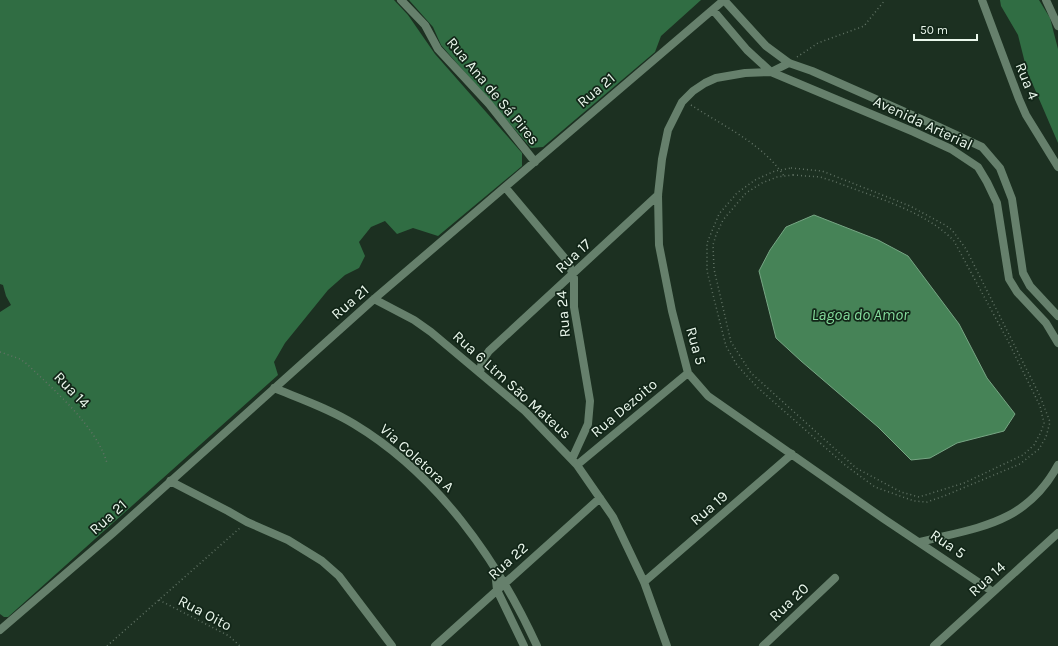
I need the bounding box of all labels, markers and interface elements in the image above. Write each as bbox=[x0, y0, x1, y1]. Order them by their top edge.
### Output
scale bar bbox=[914, 16, 977, 42]
text: 50 m bbox=[920, 23, 948, 37]
street label: Rua Ana de Sá Pires bbox=[443, 34, 543, 148]
street label: Rua 4 bbox=[1011, 60, 1043, 103]
street label: Rua 21 bbox=[573, 69, 619, 111]
street label: Avenida Arterial bbox=[870, 92, 976, 154]
street label: Rua 17 bbox=[551, 235, 595, 277]
street label: Rua 21 bbox=[328, 281, 372, 323]
street label: Rua 24 bbox=[552, 289, 574, 338]
water label: Lagoa do Amor bbox=[811, 305, 909, 324]
street label: Rua 5 bbox=[682, 325, 710, 367]
street label: Rua 6 Ltm São Mateus bbox=[449, 327, 575, 443]
street label: Rua 14 bbox=[50, 368, 94, 412]
street label: Rua Dezoito bbox=[587, 375, 661, 441]
street label: Via Coletora A bbox=[376, 420, 458, 496]
street label: Rua 19 bbox=[687, 487, 731, 529]
street label: Rua 21 bbox=[86, 496, 130, 538]
street label: Rua 5 bbox=[927, 526, 969, 562]
street label: Rua 22 bbox=[484, 538, 532, 584]
street label: Rua 14 bbox=[965, 557, 1010, 600]
street label: Rua 20 bbox=[765, 579, 813, 625]
street label: Rua Oito bbox=[175, 591, 235, 635]

